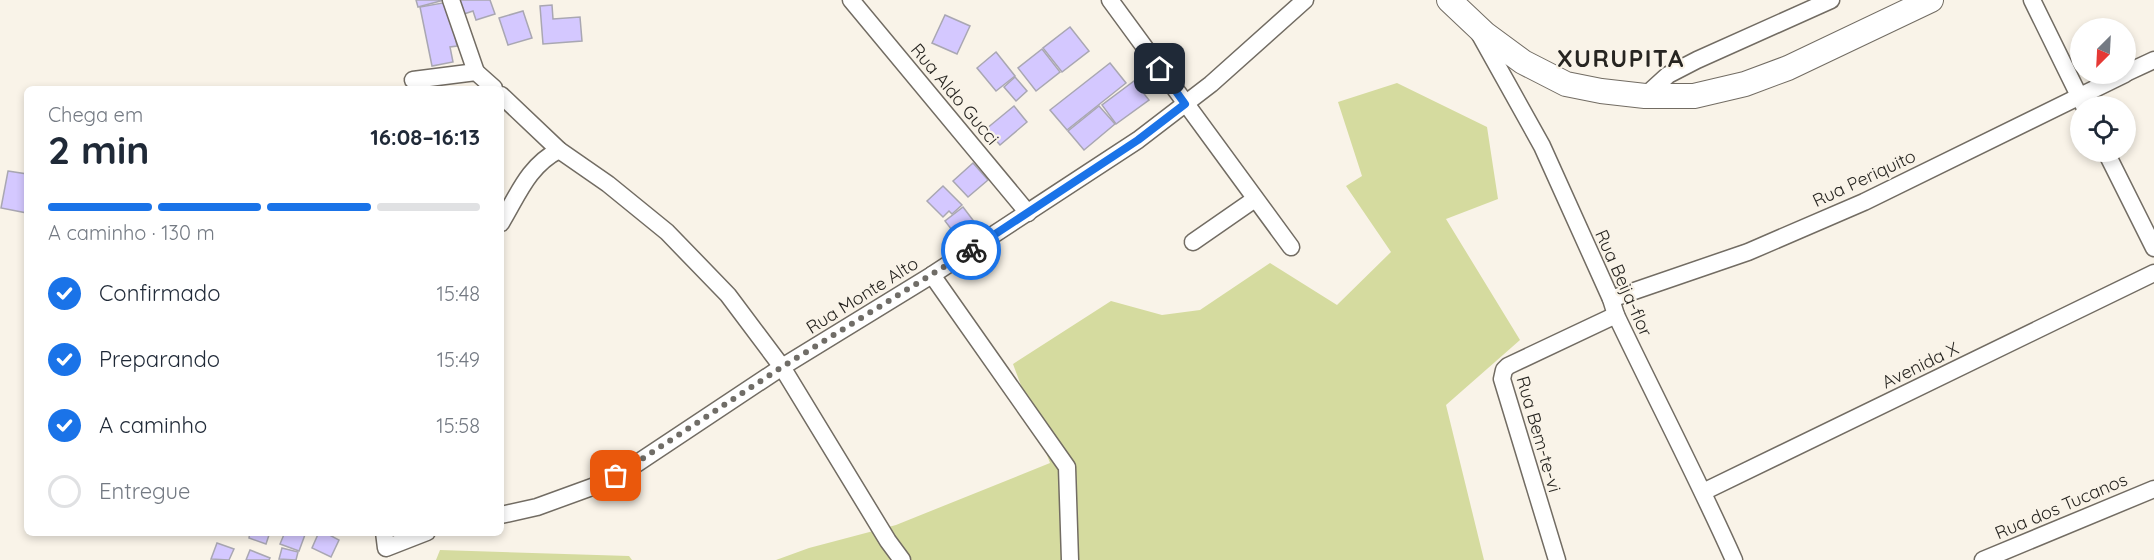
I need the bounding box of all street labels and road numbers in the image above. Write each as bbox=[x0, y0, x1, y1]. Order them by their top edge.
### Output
street label: Rua Aldo Gucci bbox=[906, 39, 1004, 149]
street label: Rua Periquito bbox=[1809, 144, 1919, 212]
street label: Rua Beija-flor bbox=[1590, 226, 1658, 340]
street label: Rua Monte Alto bbox=[802, 251, 922, 339]
street label: Avenida X bbox=[1878, 337, 1962, 393]
street label: Rua Bem-te-vi bbox=[1511, 373, 1567, 495]
street label: Rua dos Tucanos bbox=[1991, 468, 2131, 544]

